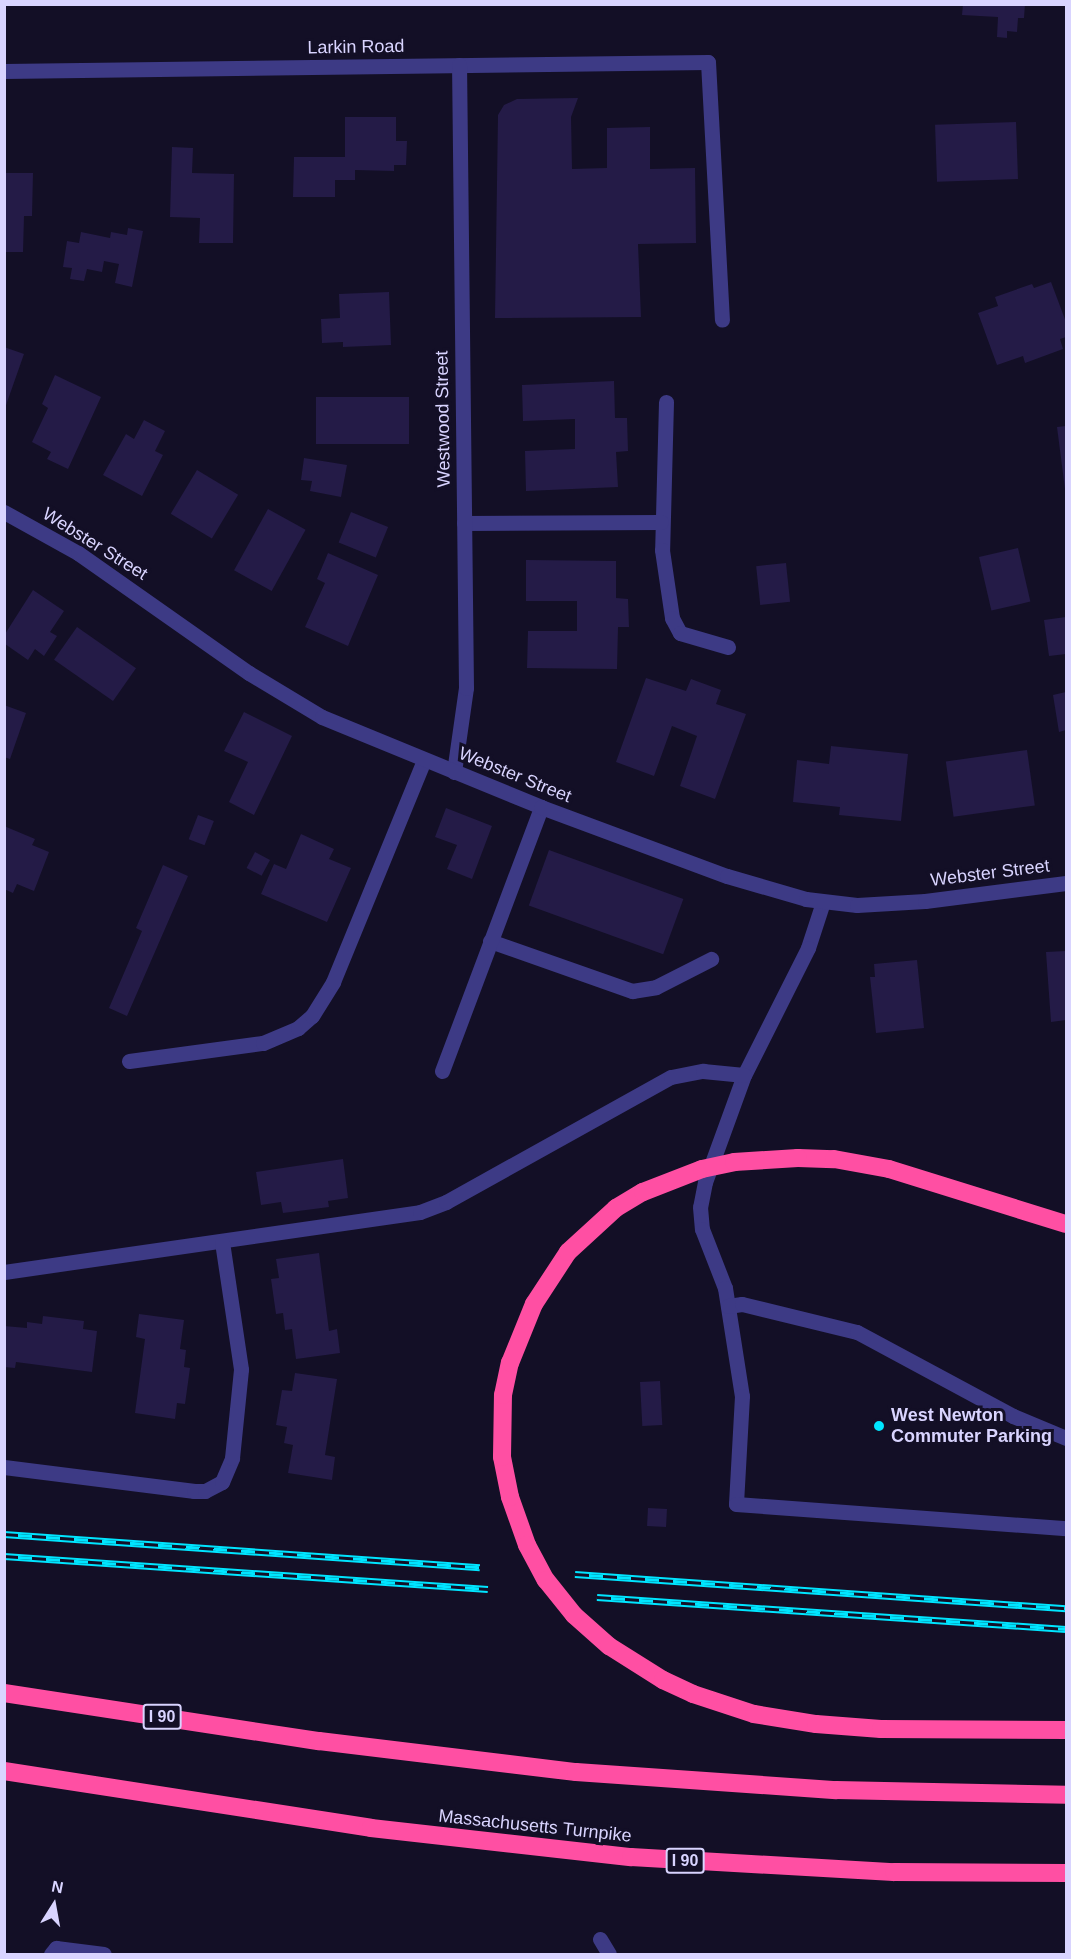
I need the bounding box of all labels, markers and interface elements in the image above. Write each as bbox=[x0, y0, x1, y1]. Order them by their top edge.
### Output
street label: Larkin Road bbox=[307, 35, 405, 59]
street label: Westwood Street bbox=[431, 350, 455, 488]
street label: Webster Street bbox=[39, 503, 151, 585]
street label: Webster Street bbox=[455, 743, 575, 807]
street label: Webster Street bbox=[929, 855, 1051, 891]
place label: West Newton Commuter Parking bbox=[891, 1405, 1052, 1448]
marker: West Newton Commuter Parking bbox=[872, 1419, 886, 1433]
road number: I 90 bbox=[142, 1704, 182, 1730]
street label: Massachusetts Turnpike bbox=[437, 1805, 633, 1847]
road number: I 90 bbox=[666, 1848, 704, 1874]
north arrow bbox=[24, 1875, 84, 1935]
text: N bbox=[50, 1877, 65, 1896]

